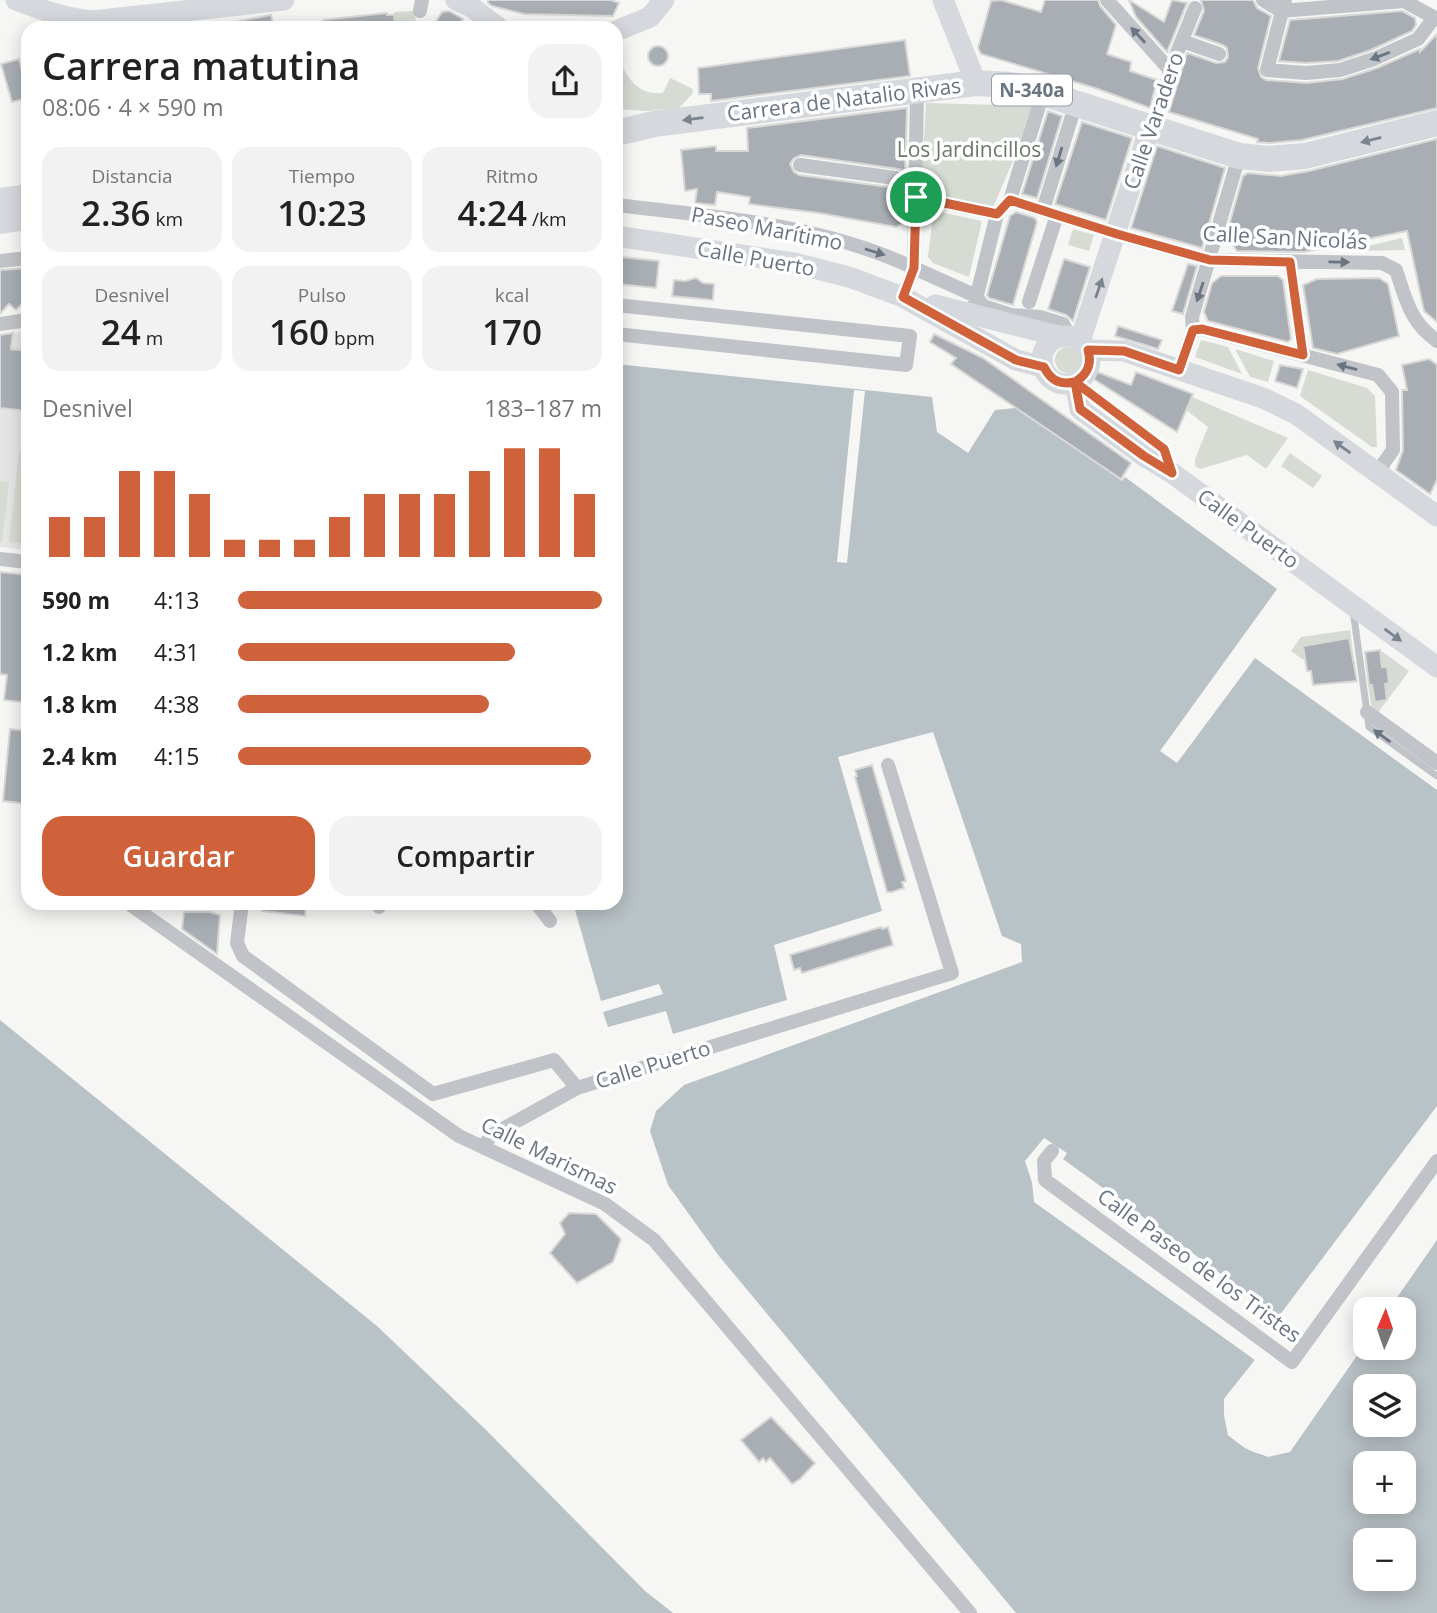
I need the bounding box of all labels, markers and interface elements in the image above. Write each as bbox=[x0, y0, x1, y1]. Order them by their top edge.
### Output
one-way arrow bbox=[1131, 27, 1147, 44]
text: Carrera matutina bbox=[42, 39, 360, 91]
button: share bbox=[528, 44, 602, 118]
street label: Calle Varadero bbox=[1117, 48, 1190, 193]
one-way arrow bbox=[1370, 51, 1391, 62]
street label: Carrera de Natalio Rivas bbox=[725, 71, 962, 127]
road number: N-340a bbox=[992, 74, 1072, 106]
text: 08:06 · 4 × 590 m bbox=[42, 91, 224, 123]
one-way arrow bbox=[682, 114, 704, 125]
park label: Los Jardincillos bbox=[897, 135, 1041, 163]
one-way arrow bbox=[1360, 135, 1382, 146]
one-way arrow bbox=[1054, 147, 1064, 168]
text: Distancia bbox=[91, 163, 173, 189]
text: Tiempo bbox=[289, 163, 355, 189]
text: Ritmo bbox=[486, 163, 538, 189]
pin bbox=[886, 167, 946, 227]
icon: arrive bbox=[897, 178, 935, 216]
text: 2.36 bbox=[81, 189, 151, 236]
text: 10:23 bbox=[277, 189, 367, 236]
text: 4:24 bbox=[457, 189, 527, 236]
street label: Paseo Marítimo bbox=[689, 200, 845, 256]
text: km bbox=[151, 206, 183, 232]
text: /km bbox=[527, 206, 567, 232]
street label: Calle San Nicolás bbox=[1202, 219, 1368, 255]
street label: Calle Puerto bbox=[695, 234, 817, 282]
one-way arrow bbox=[865, 247, 886, 258]
one-way arrow bbox=[1328, 257, 1350, 268]
one-way arrow bbox=[1094, 277, 1104, 298]
one-way arrow bbox=[1194, 281, 1205, 302]
text: Desnivel bbox=[95, 282, 169, 308]
text: Pulso bbox=[298, 282, 346, 308]
text: kcal bbox=[495, 282, 529, 308]
text: 24 bbox=[101, 308, 141, 355]
text: 160 bbox=[269, 308, 329, 355]
text: 170 bbox=[482, 308, 542, 355]
text: m bbox=[141, 325, 163, 351]
text: bpm bbox=[329, 325, 375, 351]
one-way arrow bbox=[1336, 361, 1358, 372]
text: Desnivel bbox=[42, 392, 133, 424]
text: 183–187 m bbox=[484, 392, 602, 424]
one-way arrow bbox=[1333, 440, 1351, 454]
street label: Calle Puerto bbox=[1192, 482, 1305, 574]
text: 590 m bbox=[42, 584, 110, 616]
text: 4:13 bbox=[154, 584, 200, 616]
one-way arrow bbox=[1384, 628, 1402, 642]
text: 1.2 km bbox=[42, 636, 118, 668]
text: 4:31 bbox=[154, 636, 200, 668]
text: 1.8 km bbox=[42, 688, 118, 720]
text: 4:38 bbox=[154, 688, 200, 720]
one-way arrow bbox=[1373, 729, 1391, 743]
text: 2.4 km bbox=[42, 740, 118, 772]
text: 4:15 bbox=[154, 740, 200, 772]
button: Guardar bbox=[42, 816, 315, 896]
button: Compartir bbox=[329, 816, 602, 896]
street label: Calle Puerto bbox=[592, 1033, 714, 1095]
street label: Calle Marismas bbox=[477, 1110, 622, 1200]
street label: Calle Paseo de los Tristes bbox=[1092, 1182, 1307, 1349]
north arrow bbox=[1353, 1297, 1416, 1360]
map controls bbox=[1353, 1297, 1416, 1591]
button: layers bbox=[1353, 1374, 1416, 1437]
button: + bbox=[1353, 1451, 1416, 1514]
button: − bbox=[1353, 1528, 1416, 1591]

